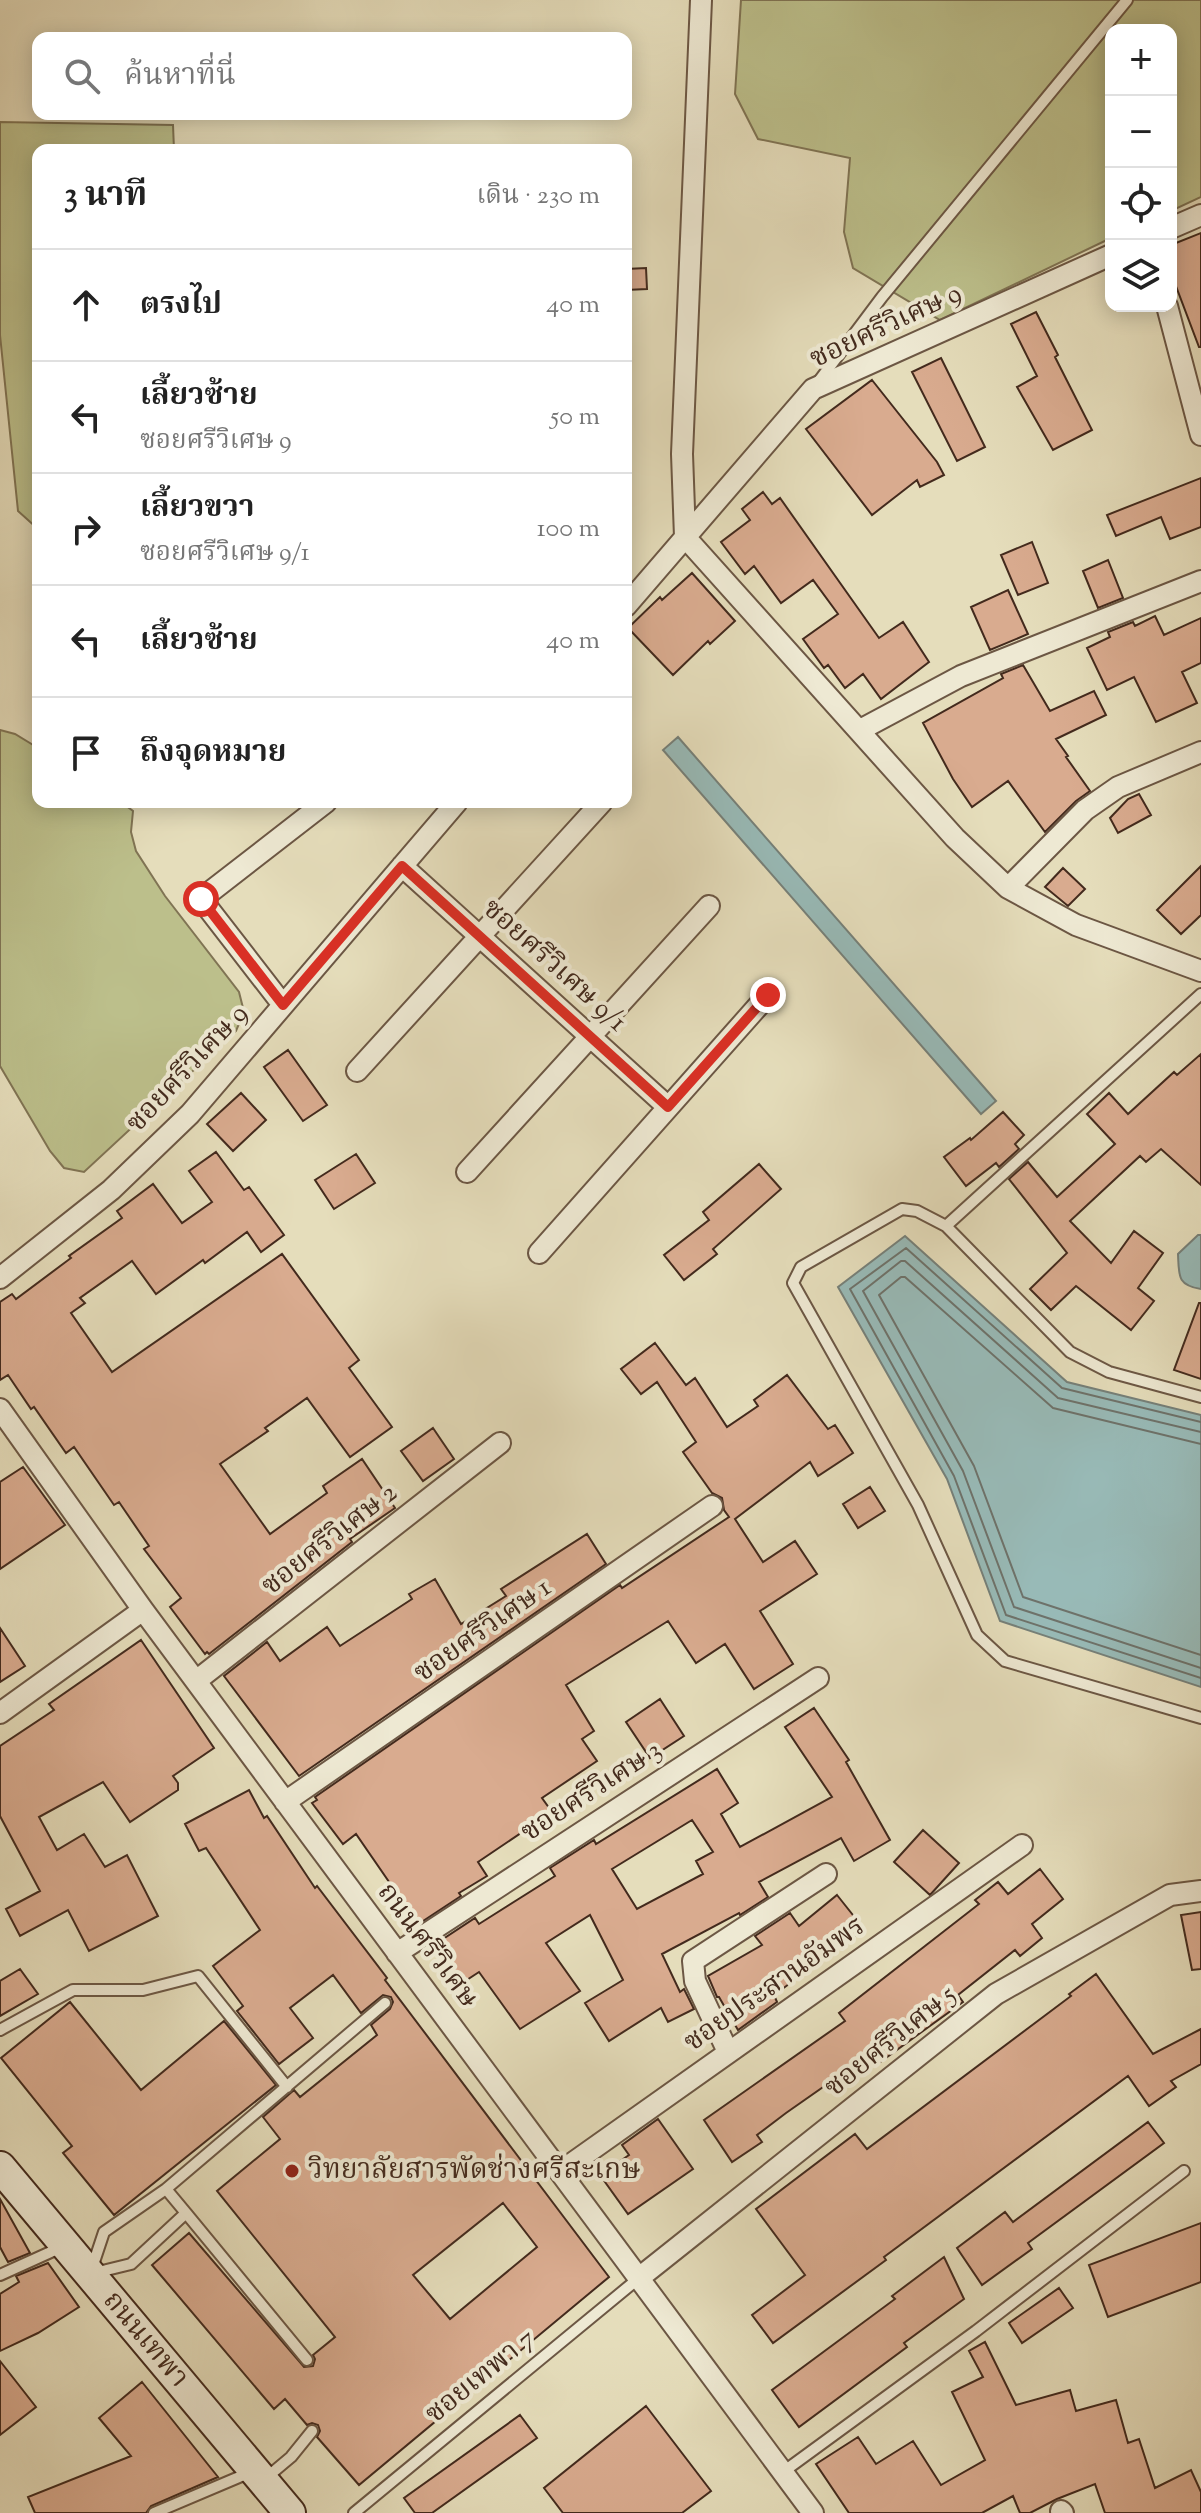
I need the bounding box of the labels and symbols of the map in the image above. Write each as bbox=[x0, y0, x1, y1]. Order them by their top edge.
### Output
street label: ซอยศรีวิเศษ 9 bbox=[804, 274, 968, 380]
route start bbox=[183, 881, 219, 917]
street label: ซอยศรีวิเศษ 9/1 bbox=[473, 890, 635, 1042]
route end bbox=[750, 977, 786, 1013]
street label: ซอยศรีวิเศษ 9 bbox=[118, 996, 258, 1142]
street label: ซอยศรีวิเศษ 2 bbox=[254, 1474, 406, 1606]
street label: ซอยศรีวิเศษ 1 bbox=[406, 1569, 560, 1693]
street label: ซอยศรีวิเศษ 3 bbox=[514, 1731, 670, 1853]
street label: ถนนศรีวิเศษ bbox=[367, 1875, 487, 2017]
street label: ซอยประสานอัมพร bbox=[676, 1907, 874, 2063]
street label: ซอยศรีวิเศษ 5 bbox=[817, 1976, 966, 2108]
place label: วิทยาลัยสารพัดช่างศรีสะเกษ bbox=[308, 2151, 640, 2191]
marker: วิทยาลัยสารพัดช่างศรีสะเกษ bbox=[283, 2162, 301, 2180]
street label: ถนนเทพา bbox=[92, 2283, 198, 2397]
street label: ซอยเทพา 7 bbox=[417, 2320, 545, 2434]

